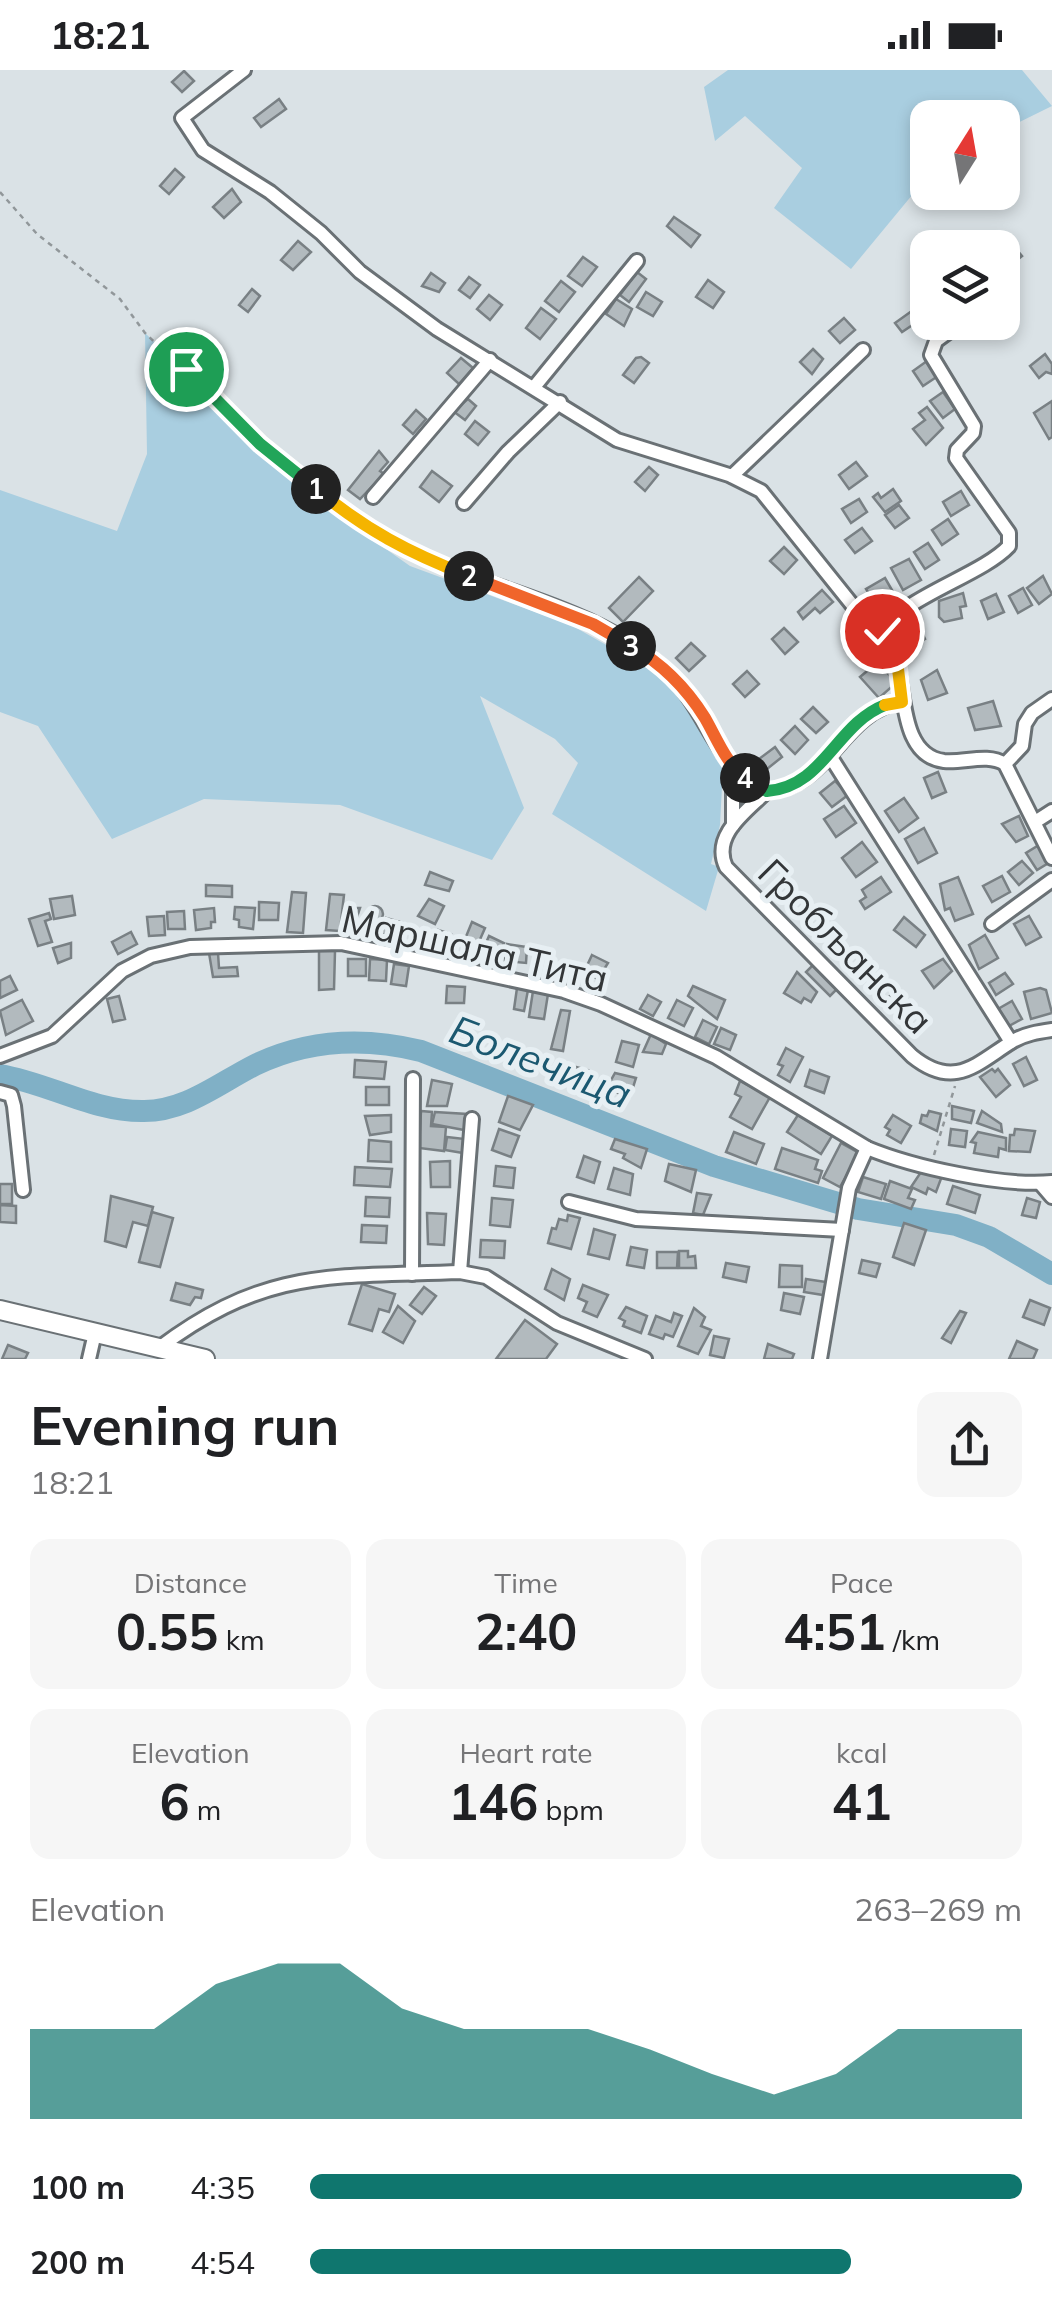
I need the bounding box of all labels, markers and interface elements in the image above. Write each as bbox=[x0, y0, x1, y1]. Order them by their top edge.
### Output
text: 18:21 bbox=[50, 11, 151, 59]
north arrow bbox=[910, 100, 1020, 210]
map controls bbox=[910, 100, 1020, 340]
button: layers bbox=[910, 230, 1020, 340]
pin bbox=[144, 327, 229, 412]
icon: arrive bbox=[159, 342, 214, 397]
pin: 1 bbox=[291, 464, 341, 514]
text: 1 bbox=[308, 471, 324, 506]
pin: 2 bbox=[444, 551, 494, 601]
text: 2 bbox=[461, 558, 477, 593]
pin bbox=[840, 589, 925, 674]
icon: check bbox=[855, 604, 910, 659]
pin: 3 bbox=[606, 621, 656, 671]
text: 3 bbox=[623, 628, 639, 663]
pin: 4 bbox=[720, 753, 770, 803]
text: 4 bbox=[737, 760, 753, 795]
street label: Гробљанска bbox=[748, 848, 944, 1044]
street label: Маршала Тита bbox=[337, 894, 613, 1002]
water label: Болечица bbox=[443, 1003, 639, 1119]
text: Evening run bbox=[30, 1390, 339, 1459]
button: share bbox=[917, 1392, 1022, 1497]
text: 18:21 bbox=[30, 1462, 114, 1502]
text: Distance bbox=[134, 1565, 247, 1600]
text: Time bbox=[494, 1565, 558, 1600]
text: Pace bbox=[830, 1565, 893, 1600]
text: 0.55 bbox=[116, 1600, 218, 1663]
text: 2:40 bbox=[475, 1600, 577, 1663]
text: 4:51 bbox=[783, 1600, 886, 1663]
text: km bbox=[218, 1622, 265, 1657]
text: /km bbox=[886, 1622, 940, 1657]
text: Elevation bbox=[131, 1735, 250, 1770]
text: Heart rate bbox=[459, 1735, 593, 1770]
text: kcal bbox=[836, 1735, 887, 1770]
text: 6 bbox=[159, 1770, 189, 1833]
text: 146 bbox=[448, 1770, 538, 1833]
text: 41 bbox=[832, 1770, 892, 1833]
text: m bbox=[189, 1792, 221, 1827]
text: bpm bbox=[538, 1792, 604, 1827]
text: Elevation bbox=[30, 1889, 165, 1929]
text: 263–269 m bbox=[854, 1889, 1022, 1929]
text: 100 m bbox=[30, 2167, 125, 2207]
text: 4:35 bbox=[190, 2167, 255, 2207]
text: 200 m bbox=[30, 2242, 125, 2282]
text: 4:54 bbox=[190, 2242, 255, 2282]

